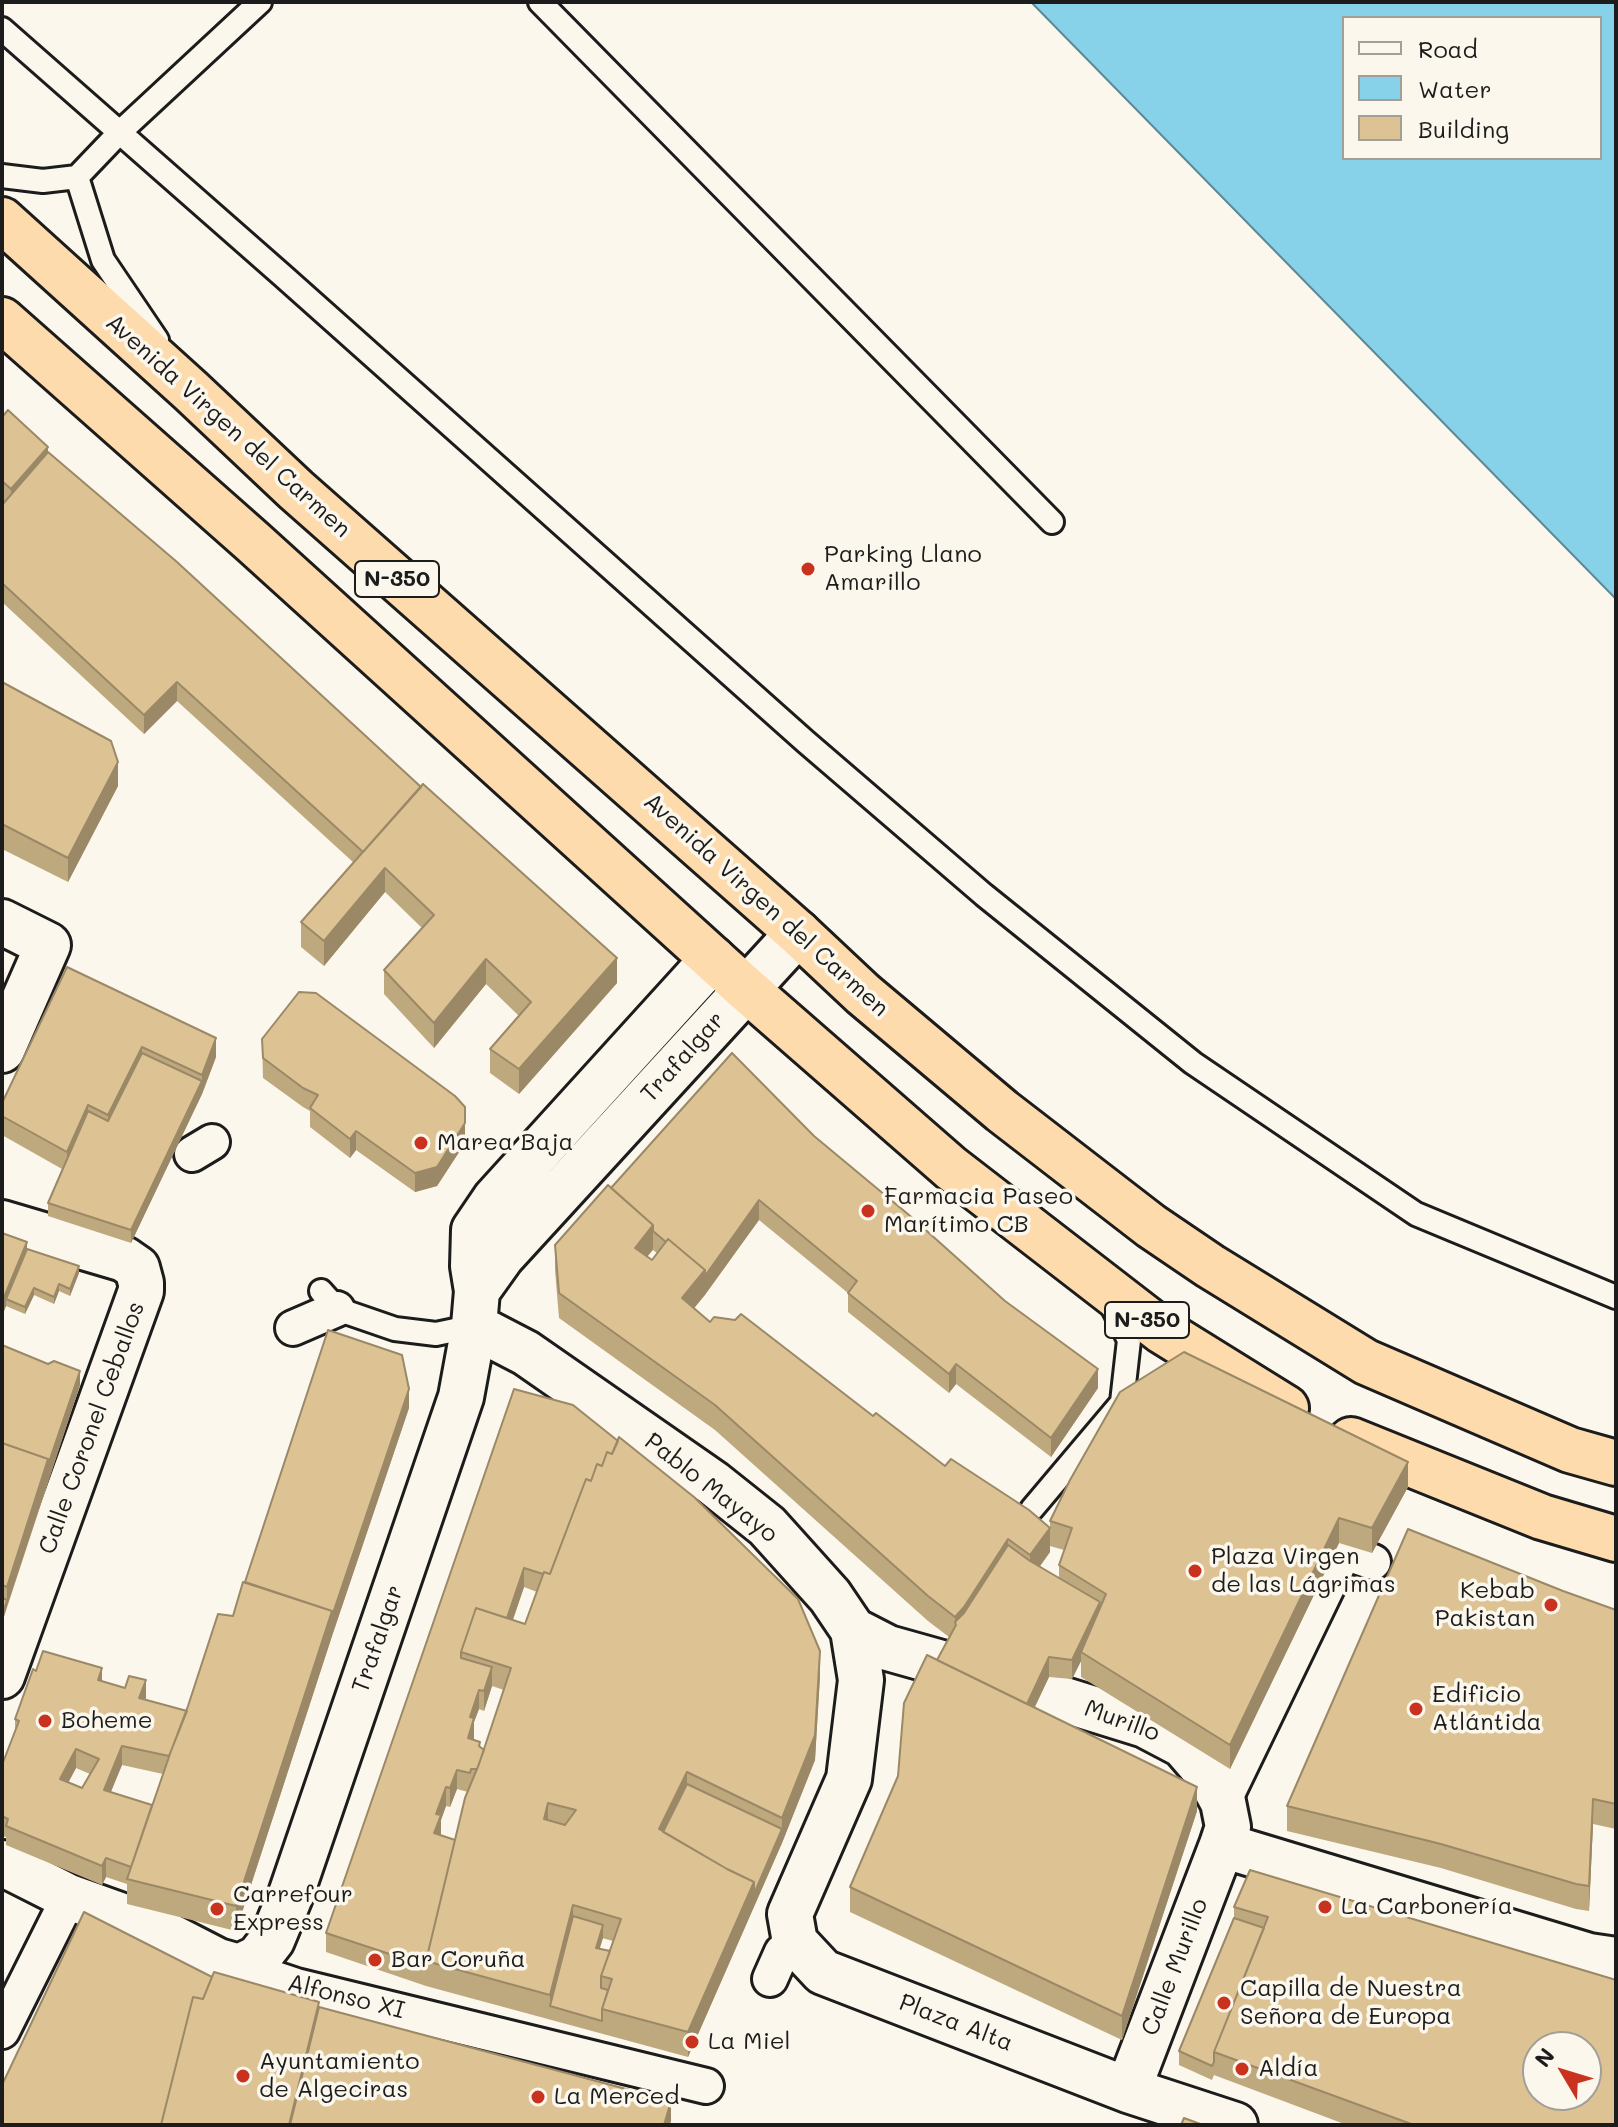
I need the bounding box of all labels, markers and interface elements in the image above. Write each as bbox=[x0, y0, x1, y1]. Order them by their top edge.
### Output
legend bbox=[1342, 16, 1602, 160]
text: Road bbox=[1418, 33, 1478, 64]
text: Water bbox=[1418, 73, 1492, 104]
text: Building bbox=[1418, 113, 1509, 144]
street label: Avenida Virgen del Carmen bbox=[99, 308, 357, 544]
place label: Parking Llano Amarillo bbox=[824, 541, 982, 597]
marker: Parking Llano Amarillo bbox=[799, 560, 817, 578]
road number: N-350 bbox=[355, 561, 439, 597]
street label: Avenida Virgen del Carmen bbox=[637, 787, 895, 1023]
street label: Trafalgar bbox=[635, 1006, 731, 1108]
place label: Marea Baja bbox=[437, 1129, 573, 1157]
marker: Marea Baja bbox=[412, 1134, 430, 1152]
place label: Farmacia Paseo Marítimo CB bbox=[884, 1183, 1073, 1239]
marker: Farmacia Paseo Marítimo CB bbox=[859, 1202, 877, 1220]
street label: Calle Coronel Ceballos bbox=[33, 1298, 151, 1558]
road number: N-350 bbox=[1105, 1302, 1189, 1338]
street label: Pablo Mayayo bbox=[639, 1427, 783, 1549]
place label: Plaza Virgen de las Lágrimas bbox=[1211, 1543, 1396, 1599]
marker: Plaza Virgen de las Lágrimas bbox=[1186, 1562, 1204, 1580]
place label: Kebab Pakistan bbox=[1435, 1577, 1535, 1633]
street label: Trafalgar bbox=[346, 1582, 410, 1696]
marker: Kebab Pakistan bbox=[1542, 1596, 1560, 1614]
place label: Edificio Atlántida bbox=[1432, 1681, 1542, 1737]
street label: Murillo bbox=[1080, 1694, 1164, 1748]
marker: Edificio Atlántida bbox=[1407, 1700, 1425, 1718]
place label: Boheme bbox=[61, 1707, 153, 1735]
marker: Boheme bbox=[36, 1712, 54, 1730]
place label: Carrefour Express bbox=[233, 1881, 353, 1937]
place label: La Carbonería bbox=[1341, 1893, 1513, 1921]
street label: Calle Murillo bbox=[1136, 1894, 1214, 2040]
marker: La Carbonería bbox=[1316, 1898, 1334, 1916]
marker: Carrefour Express bbox=[208, 1900, 226, 1918]
place label: Bar Coruña bbox=[391, 1946, 525, 1974]
marker: Bar Coruña bbox=[366, 1951, 384, 1969]
street label: Alfonso XI bbox=[285, 1969, 407, 2025]
place label: Capilla de Nuestra Señora de Europa bbox=[1240, 1975, 1462, 2031]
street label: Plaza Alta bbox=[895, 1988, 1017, 2058]
marker: Capilla de Nuestra Señora de Europa bbox=[1215, 1994, 1233, 2012]
place label: La Miel bbox=[708, 2028, 791, 2056]
north arrow bbox=[1522, 2031, 1602, 2111]
marker: La Miel bbox=[683, 2033, 701, 2051]
text: N bbox=[1528, 2042, 1561, 2073]
place label: Ayuntamiento de Algeciras bbox=[259, 2048, 419, 2104]
place label: Aldía bbox=[1258, 2055, 1318, 2083]
marker: Aldía bbox=[1233, 2060, 1251, 2078]
marker: Ayuntamiento de Algeciras bbox=[234, 2067, 252, 2085]
place label: La Merced bbox=[554, 2083, 679, 2111]
marker: La Merced bbox=[529, 2088, 547, 2106]

